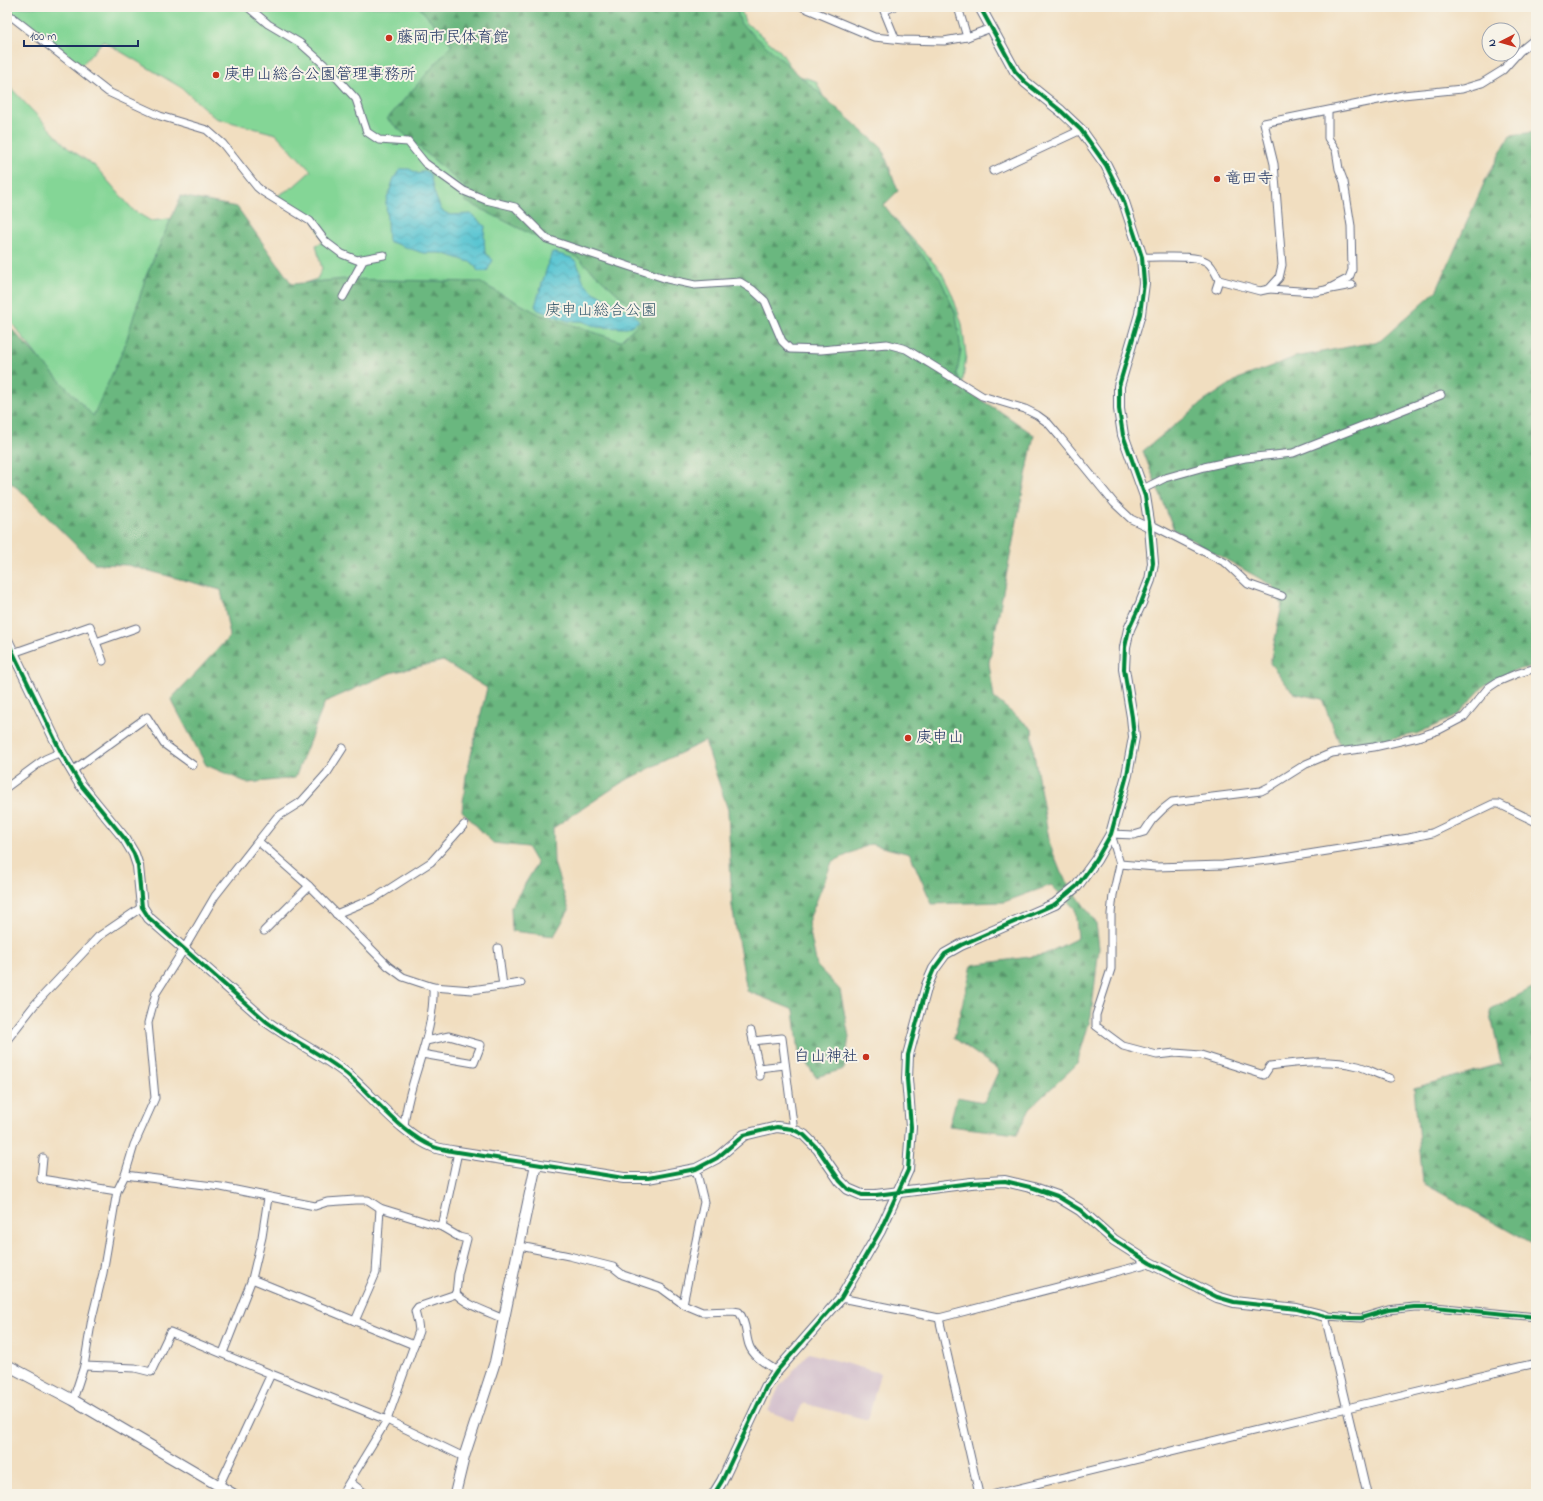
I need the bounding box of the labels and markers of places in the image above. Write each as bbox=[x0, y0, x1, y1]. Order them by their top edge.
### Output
place label: 藤岡市民体育館 bbox=[397, 26, 509, 50]
marker: 藤岡市民体育館 bbox=[384, 33, 394, 43]
place label: 庚申山総合公園管理事務所 bbox=[224, 63, 416, 87]
marker: 庚申山総合公園管理事務所 bbox=[211, 70, 221, 80]
place label: 竜田寺 bbox=[1225, 167, 1273, 191]
marker: 竜田寺 bbox=[1212, 174, 1222, 184]
place label: 庚申山 bbox=[916, 726, 964, 750]
marker: 庚申山 bbox=[903, 733, 913, 743]
place label: 白山神社 bbox=[794, 1045, 858, 1069]
marker: 白山神社 bbox=[861, 1052, 871, 1062]

